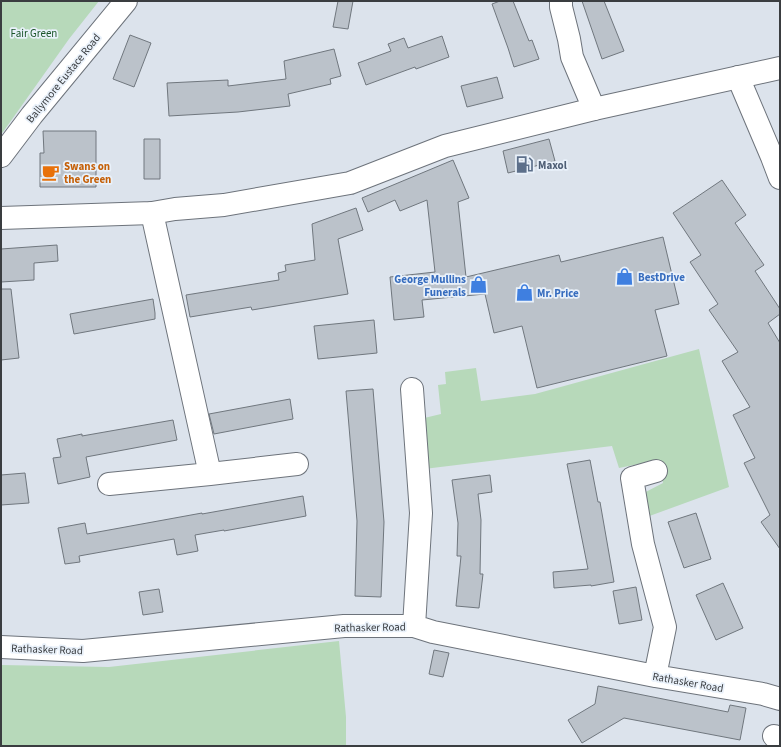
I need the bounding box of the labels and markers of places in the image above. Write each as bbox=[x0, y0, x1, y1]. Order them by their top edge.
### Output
fuel station icon: Maxol bbox=[515, 155, 535, 175]
place label: Maxol bbox=[538, 158, 568, 173]
place label: Swans on the Green bbox=[64, 159, 111, 187]
cafe icon: Swans on the Green bbox=[41, 162, 61, 182]
shop icon: BestDrive bbox=[615, 267, 635, 287]
place label: BestDrive bbox=[638, 270, 685, 285]
place label: George Mullins Funerals bbox=[394, 272, 466, 300]
shop icon: George Mullins Funerals bbox=[469, 275, 489, 295]
shop icon: Mr. Price bbox=[514, 283, 534, 303]
place label: Mr. Price bbox=[537, 286, 579, 301]

